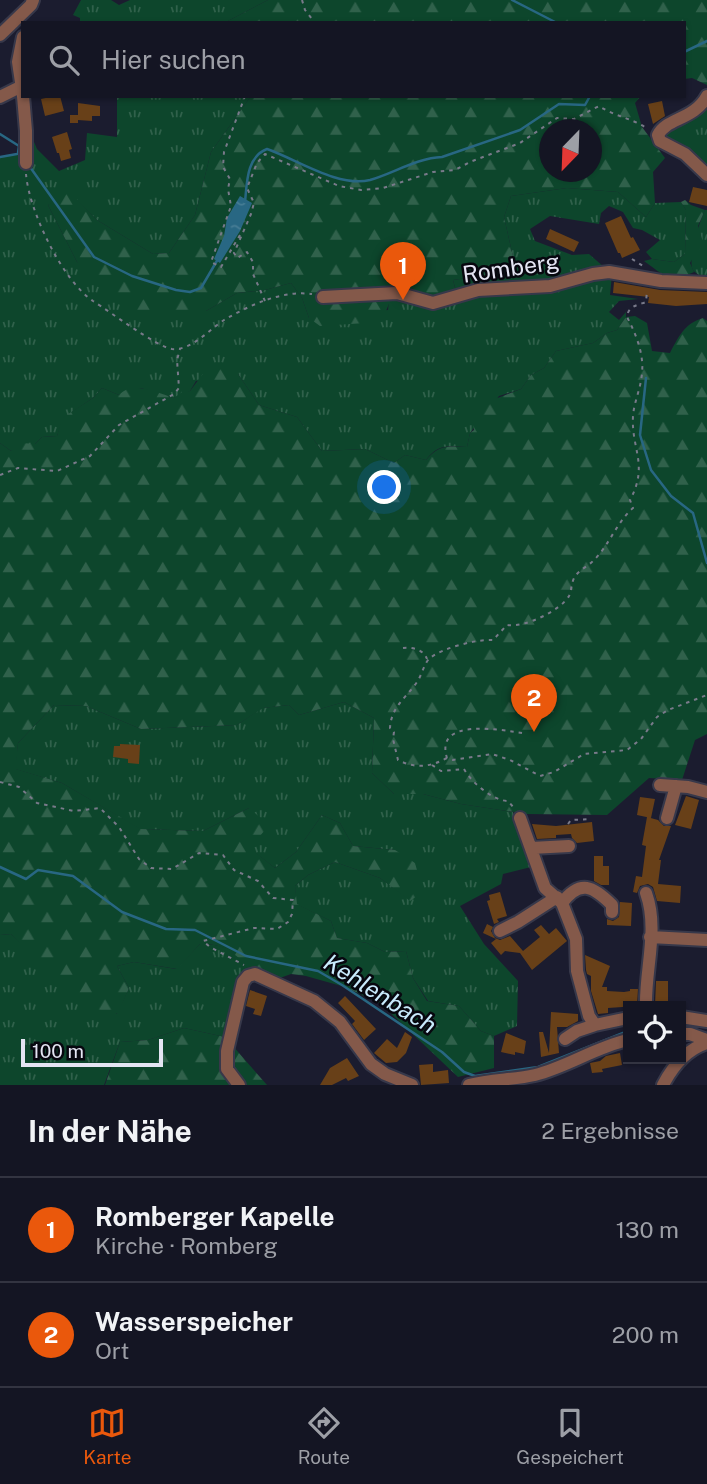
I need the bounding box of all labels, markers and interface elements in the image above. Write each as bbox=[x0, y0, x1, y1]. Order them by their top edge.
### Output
search box bbox=[21, 21, 686, 98]
icon: search bbox=[45, 41, 83, 79]
text: Hier suchen bbox=[101, 44, 246, 75]
north arrow bbox=[539, 119, 602, 182]
pin: 1 bbox=[380, 242, 426, 300]
street label: Romberg bbox=[461, 247, 561, 288]
your location bbox=[367, 470, 401, 504]
pin: 2 bbox=[511, 674, 557, 732]
water label: Kehlenbach bbox=[319, 948, 442, 1039]
map controls bbox=[623, 1001, 686, 1064]
button: locate bbox=[623, 1001, 686, 1064]
scale bar bbox=[21, 1036, 163, 1068]
text: 100 m bbox=[32, 1040, 84, 1062]
text: In der Nähe bbox=[28, 1113, 192, 1149]
text: 2 Ergebnisse bbox=[541, 1117, 679, 1144]
text: Romberger Kapelle bbox=[95, 1201, 335, 1232]
text: 1 bbox=[46, 1216, 56, 1243]
text: 130 m bbox=[616, 1216, 679, 1243]
text: Kirche · Romberg bbox=[95, 1232, 278, 1259]
text: Wasserspeicher bbox=[95, 1306, 293, 1337]
text: 2 bbox=[44, 1321, 58, 1348]
text: 200 m bbox=[612, 1321, 679, 1348]
text: Ort bbox=[95, 1337, 129, 1364]
tab: Karte bbox=[83, 1404, 132, 1468]
tab: Route bbox=[298, 1404, 350, 1468]
tab: Gespeichert bbox=[516, 1404, 624, 1468]

